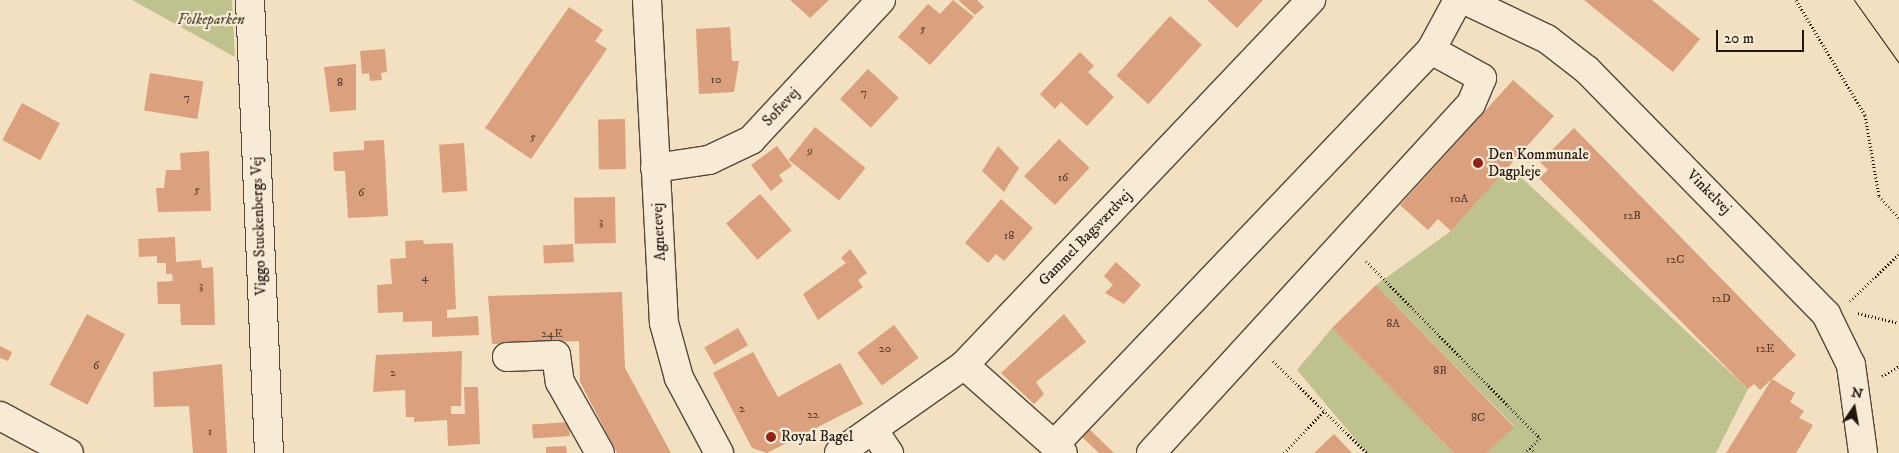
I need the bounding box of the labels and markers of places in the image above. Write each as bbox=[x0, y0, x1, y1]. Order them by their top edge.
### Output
place label: Den Kommunale Dagpleje bbox=[1488, 145, 1589, 180]
marker: Den Kommunale Dagpleje bbox=[1472, 157, 1484, 169]
place label: Royal Bagel bbox=[781, 428, 853, 446]
marker: Royal Bagel bbox=[765, 431, 777, 443]

